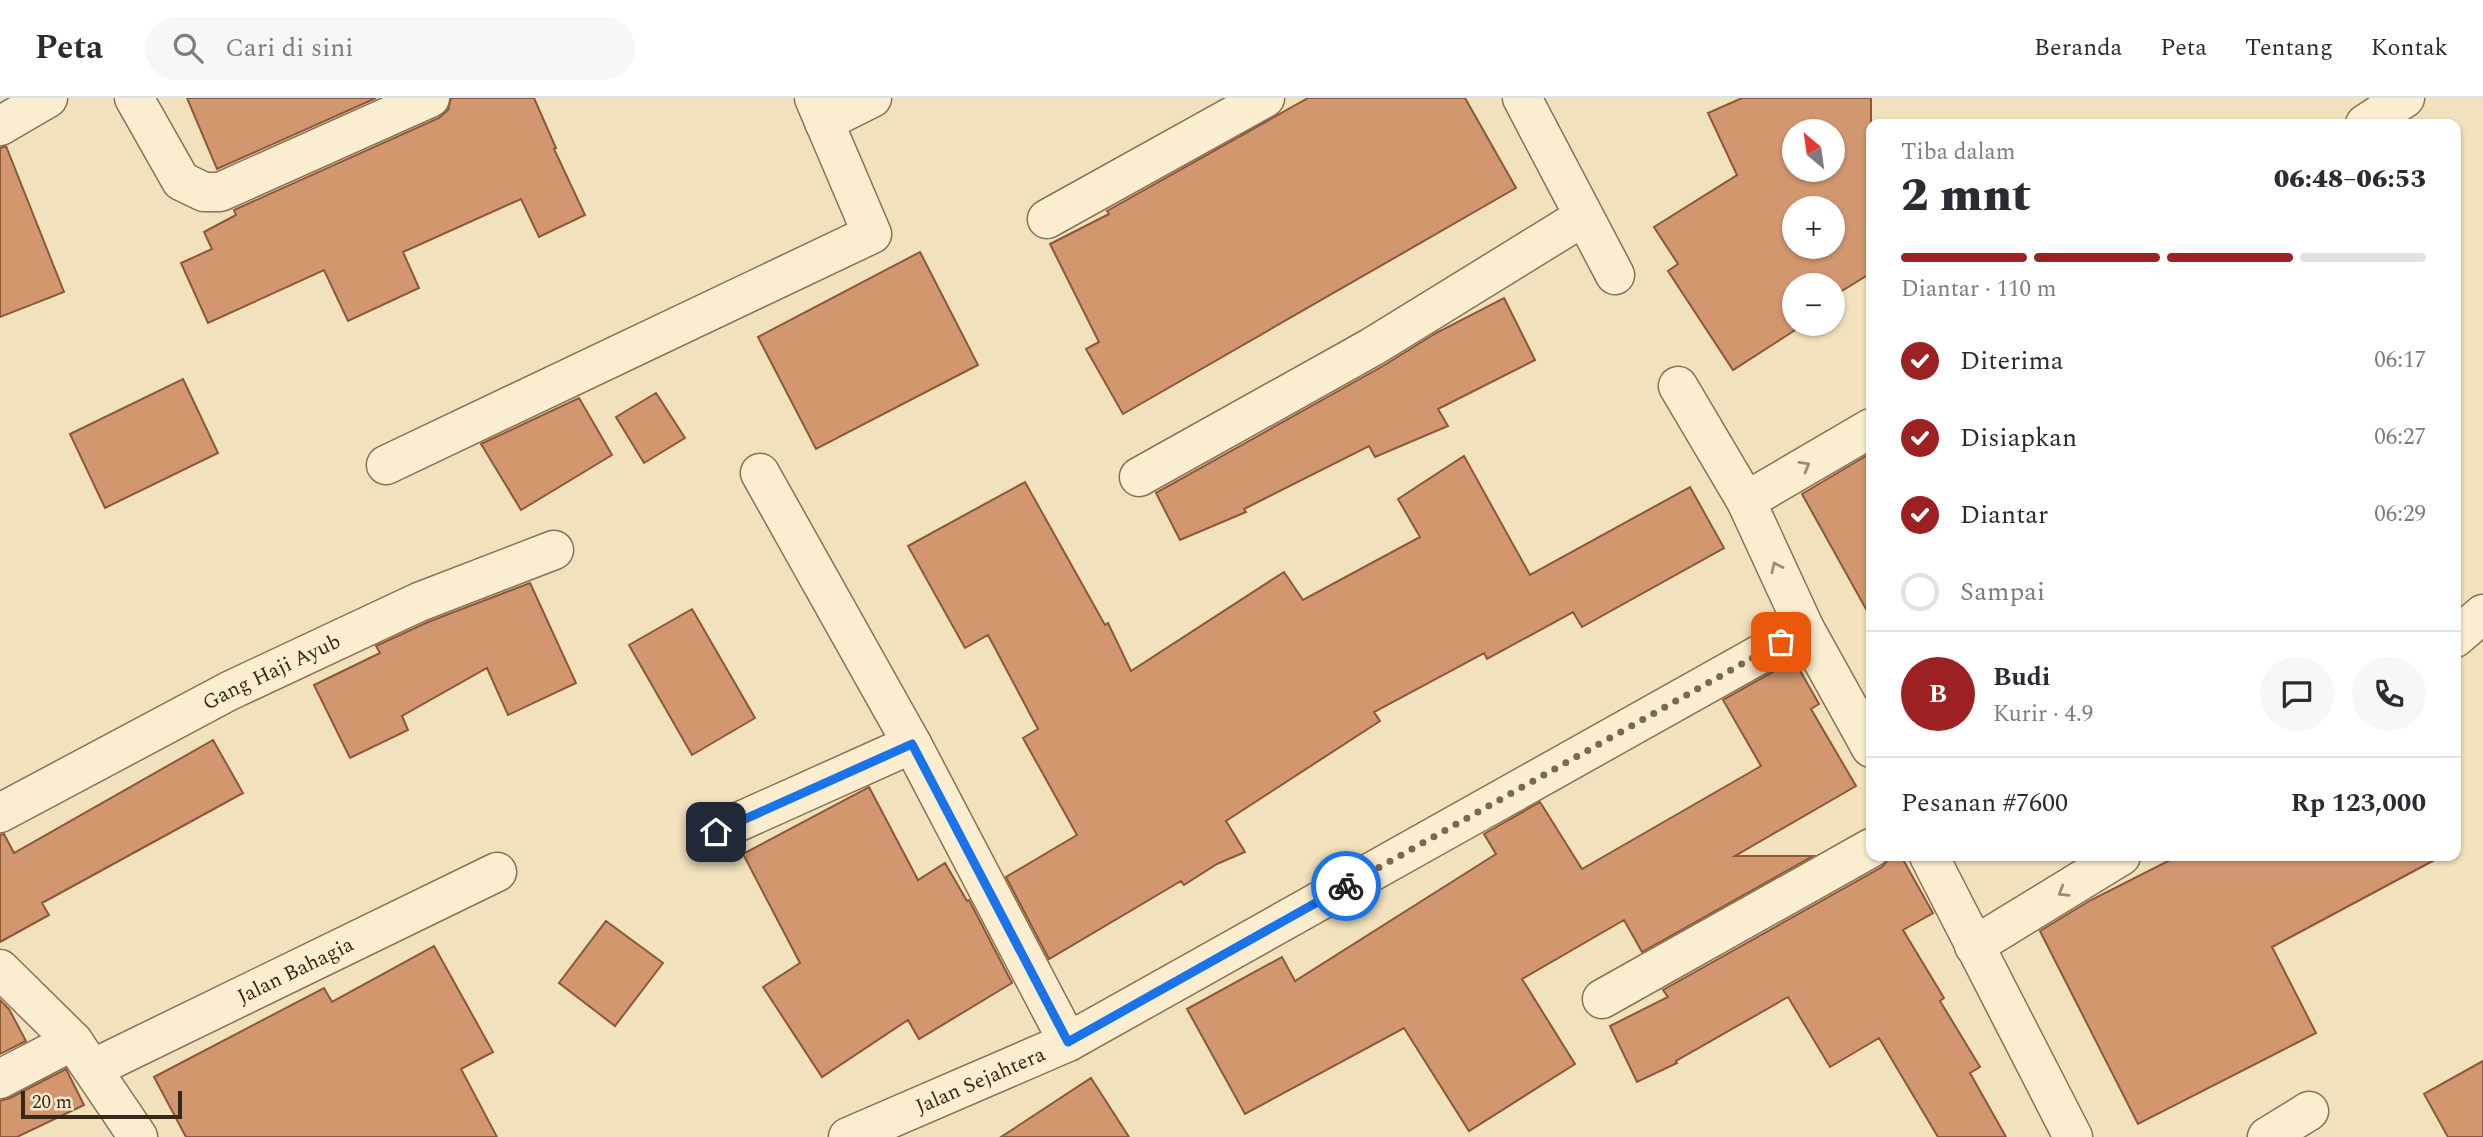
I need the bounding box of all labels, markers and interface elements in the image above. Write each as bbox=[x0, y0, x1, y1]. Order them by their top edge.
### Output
search box bbox=[145, 17, 635, 80]
text: Peta bbox=[35, 23, 103, 73]
text: Cari di sini bbox=[225, 28, 353, 68]
icon: search bbox=[169, 29, 207, 67]
text: Beranda bbox=[2034, 30, 2122, 66]
text: Peta bbox=[2160, 30, 2207, 66]
text: Tentang bbox=[2245, 30, 2333, 66]
text: Kontak bbox=[2371, 30, 2448, 66]
north arrow bbox=[1782, 119, 1844, 182]
map controls bbox=[1782, 119, 1845, 336]
text: Tiba dalam bbox=[1901, 135, 2015, 170]
text: 06:48–06:53 bbox=[2274, 159, 2426, 199]
text: 2 mnt bbox=[1901, 161, 2031, 231]
button: + bbox=[1782, 196, 1845, 259]
text: Diantar · 110 m bbox=[1901, 272, 2056, 307]
button: − bbox=[1782, 273, 1845, 336]
text: Diterima bbox=[1960, 341, 2063, 381]
icon: check bbox=[1901, 342, 1939, 380]
text: 06:17 bbox=[2374, 343, 2426, 378]
text: Disiapkan bbox=[1960, 418, 2077, 458]
icon: check bbox=[1901, 419, 1939, 457]
text: 06:27 bbox=[2374, 420, 2426, 455]
one-way arrow bbox=[1797, 461, 1810, 474]
text: Diantar bbox=[1960, 495, 2048, 535]
icon: check bbox=[1901, 496, 1939, 534]
text: 06:29 bbox=[2374, 497, 2426, 532]
one-way arrow bbox=[1770, 562, 1784, 574]
text: Sampai bbox=[1960, 572, 2045, 612]
pin bbox=[1751, 612, 1811, 672]
icon: bag bbox=[1762, 623, 1800, 661]
street label: Gang Haji Ayub bbox=[197, 626, 346, 719]
text: Budi bbox=[1993, 657, 2051, 697]
button: chat bbox=[2260, 657, 2334, 731]
button: phone bbox=[2352, 657, 2426, 731]
text: B bbox=[1929, 674, 1947, 714]
text: Kurir · 4.9 bbox=[1993, 697, 2093, 732]
text: Pesanan #7600 bbox=[1901, 783, 2068, 823]
text: Rp 123,000 bbox=[2291, 783, 2426, 823]
pin bbox=[686, 802, 746, 862]
icon: home bbox=[697, 813, 735, 851]
courier bbox=[1311, 851, 1381, 921]
icon: bike bbox=[1327, 867, 1365, 905]
one-way arrow bbox=[2057, 883, 2070, 896]
street label: Jalan Bahagia bbox=[232, 929, 360, 1013]
street label: Jalan Sejahtera bbox=[910, 1038, 1051, 1123]
scale bar bbox=[21, 1088, 182, 1120]
text: 20 m bbox=[32, 1088, 72, 1117]

